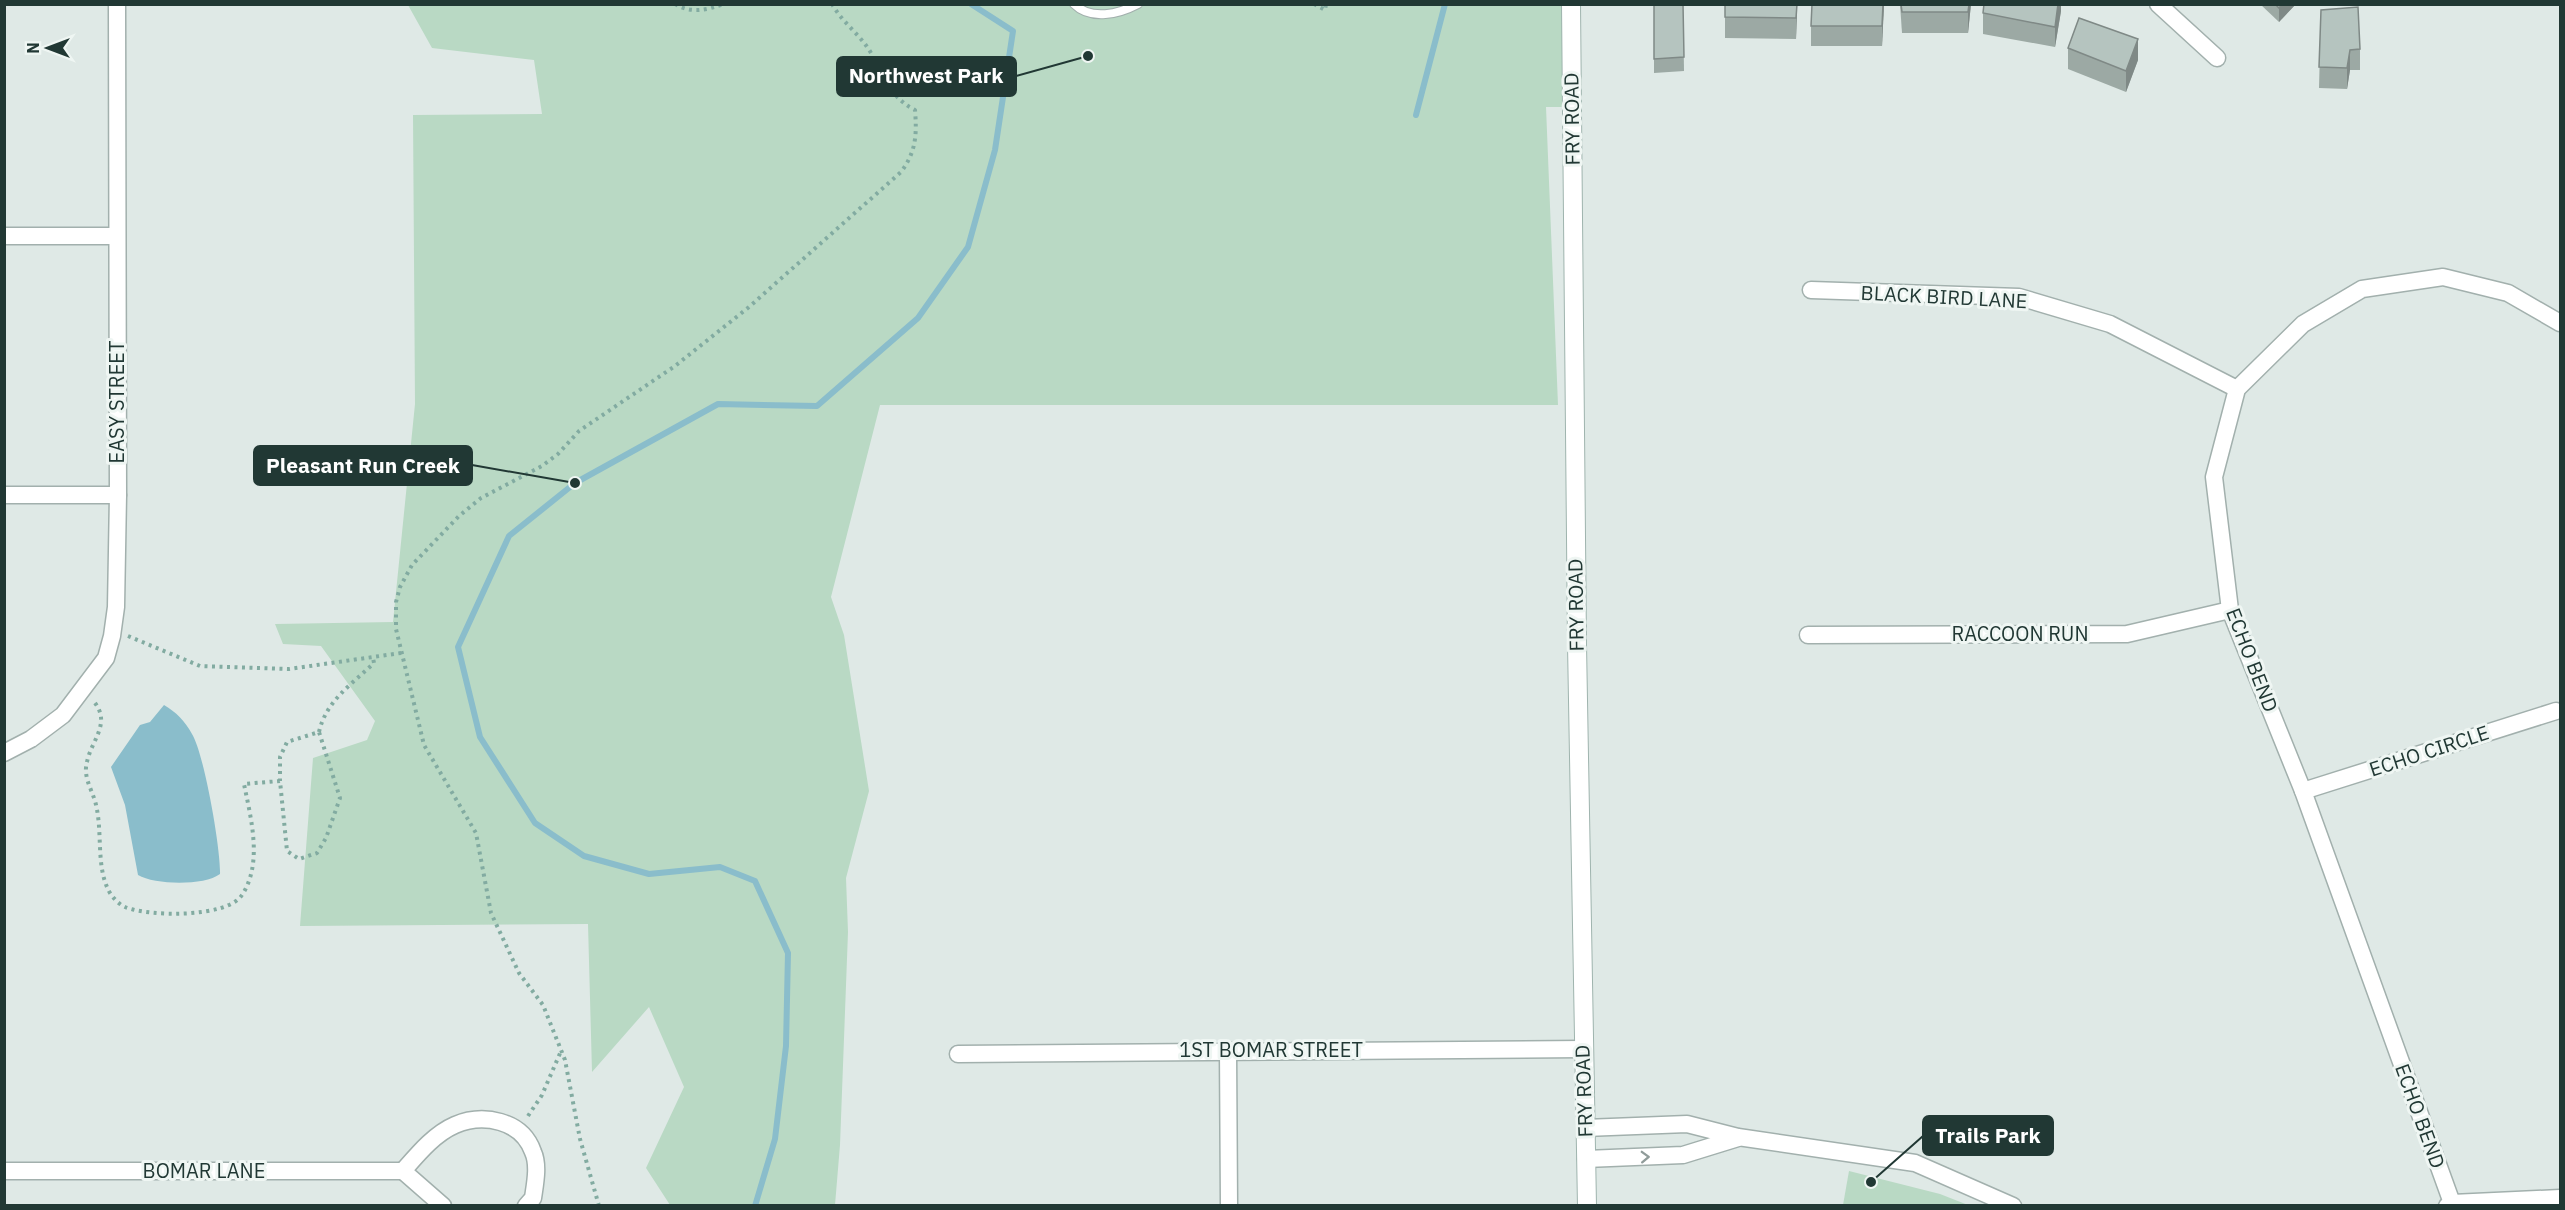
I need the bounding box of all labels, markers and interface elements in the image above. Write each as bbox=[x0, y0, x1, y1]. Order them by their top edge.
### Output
north arrow bbox=[18, 18, 78, 78]
text: N bbox=[23, 42, 43, 54]
callout: Northwest Park bbox=[837, 57, 1016, 96]
text: Northwest Park bbox=[849, 61, 1004, 89]
street label: FRY ROAD bbox=[1557, 73, 1586, 166]
street label: BLACK BIRD LANE bbox=[1860, 279, 2028, 314]
street label: EASY STREET bbox=[103, 341, 130, 463]
callout: Pleasant Run Creek bbox=[254, 446, 472, 485]
text: Pleasant Run Creek bbox=[266, 451, 461, 479]
street label: FRY ROAD bbox=[1561, 559, 1590, 652]
street label: ECHO BEND bbox=[2220, 604, 2285, 716]
street label: RACCOON RUN bbox=[1951, 620, 2089, 647]
street label: ECHO CIRCLE bbox=[2366, 718, 2492, 783]
street label: 1ST BOMAR STREET bbox=[1179, 1036, 1363, 1063]
street label: FRY ROAD bbox=[1568, 1044, 1599, 1138]
street label: ECHO BEND bbox=[2389, 1060, 2452, 1172]
callout: Trails Park bbox=[1923, 1116, 2053, 1155]
text: Trails Park bbox=[1935, 1121, 2042, 1149]
one-way arrow bbox=[1640, 1150, 1649, 1163]
street label: BOMAR LANE bbox=[143, 1157, 265, 1184]

